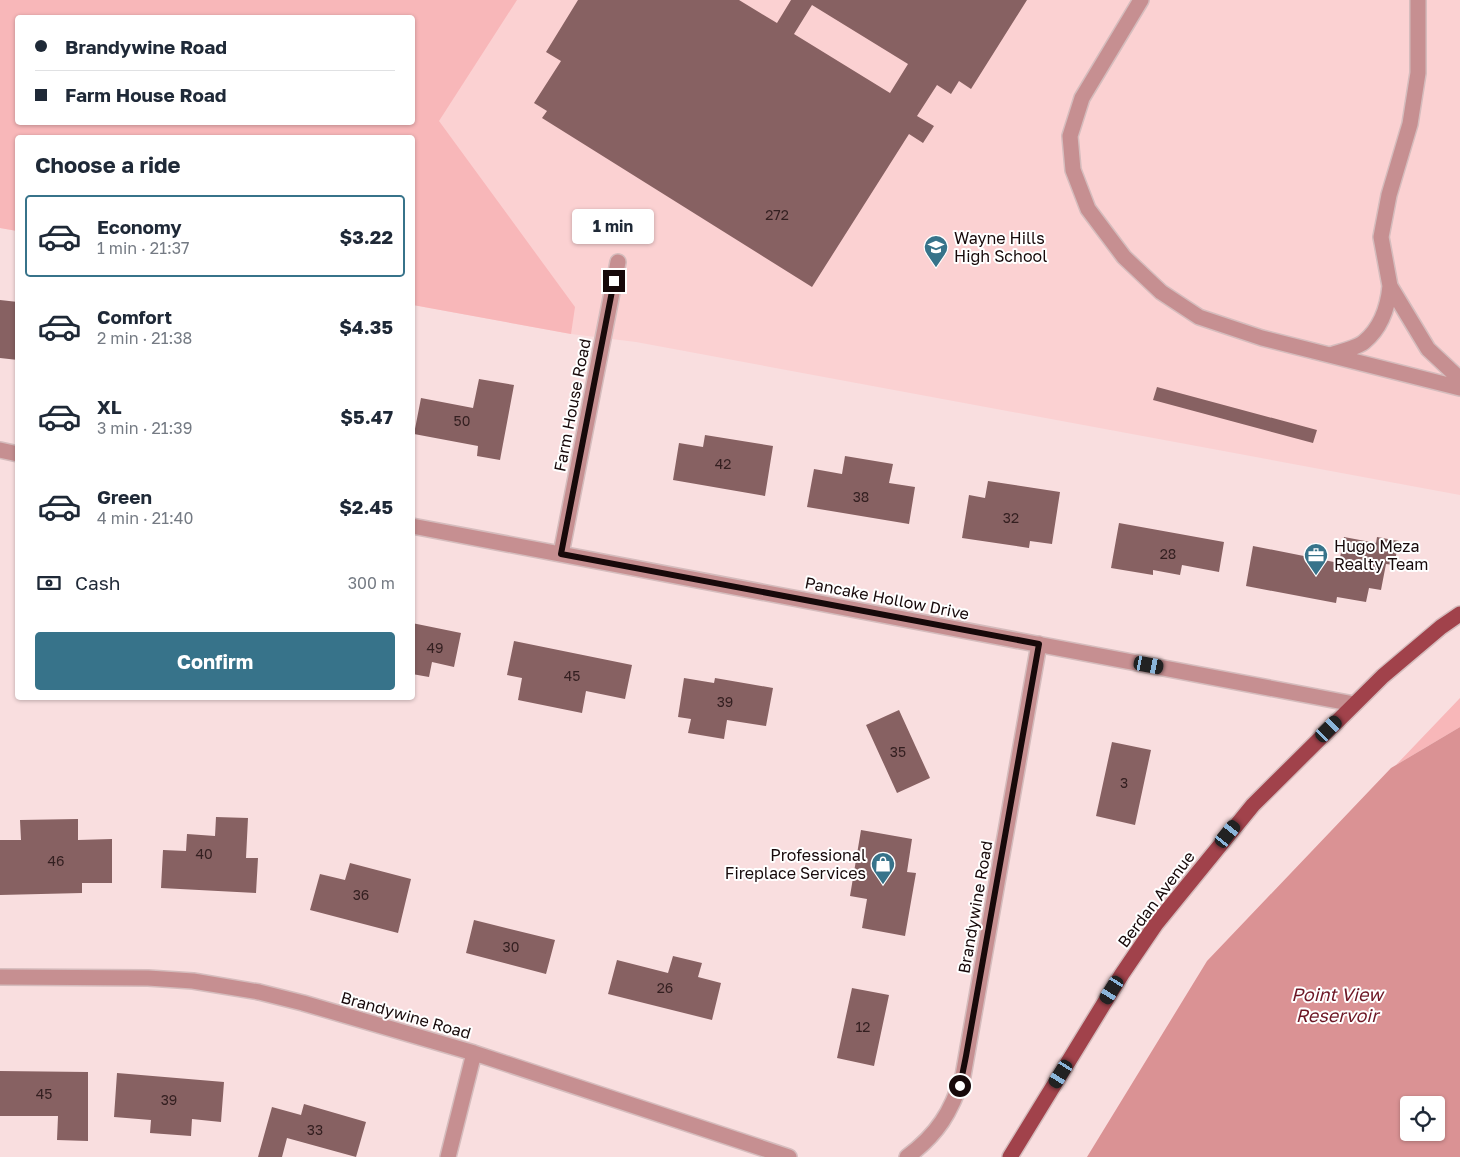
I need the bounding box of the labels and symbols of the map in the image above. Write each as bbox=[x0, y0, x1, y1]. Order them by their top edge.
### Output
house number: 272 bbox=[765, 206, 789, 223]
callout: 1 min bbox=[573, 208, 655, 244]
place label: Wayne Hills High School bbox=[954, 228, 1047, 266]
school or university icon: Wayne Hills High School bbox=[923, 234, 949, 268]
route end bbox=[603, 270, 625, 292]
street label: Farm House Road bbox=[549, 337, 595, 473]
house number: 50 bbox=[454, 412, 470, 429]
house number: 42 bbox=[715, 455, 731, 472]
house number: 38 bbox=[853, 488, 869, 505]
house number: 32 bbox=[1003, 509, 1019, 526]
place label: Hugo Meza Realty Team bbox=[1334, 536, 1428, 574]
office icon: Hugo Meza Realty Team bbox=[1303, 542, 1329, 576]
house number: 28 bbox=[1160, 545, 1176, 562]
street label: Pancake Hollow Drive bbox=[803, 572, 971, 624]
house number: 49 bbox=[426, 639, 444, 656]
car bbox=[1132, 655, 1165, 675]
house number: 45 bbox=[564, 667, 580, 684]
house number: 39 bbox=[717, 693, 733, 710]
car bbox=[1313, 713, 1344, 745]
house number: 35 bbox=[890, 743, 906, 760]
house number: 3 bbox=[1120, 774, 1128, 791]
car bbox=[1212, 818, 1243, 850]
street label: Brandywine Road bbox=[953, 839, 997, 975]
house number: 40 bbox=[195, 845, 213, 862]
place label: Professional Fireplace Services bbox=[725, 845, 866, 883]
street label: Berdan Avenue bbox=[1113, 847, 1199, 951]
shop icon: Professional Fireplace Services bbox=[870, 851, 896, 885]
house number: 46 bbox=[47, 852, 65, 869]
house number: 36 bbox=[353, 886, 369, 903]
house number: 30 bbox=[503, 938, 519, 955]
car bbox=[1097, 973, 1126, 1007]
house number: 26 bbox=[657, 979, 673, 996]
water label: Point View Reservoir bbox=[1291, 983, 1385, 1026]
street label: Brandywine Road bbox=[339, 987, 473, 1043]
house number: 12 bbox=[856, 1018, 870, 1035]
car bbox=[1046, 1057, 1075, 1091]
route start bbox=[949, 1075, 971, 1097]
house number: 45 bbox=[36, 1085, 52, 1102]
house number: 39 bbox=[161, 1091, 177, 1108]
house number: 33 bbox=[307, 1121, 323, 1138]

